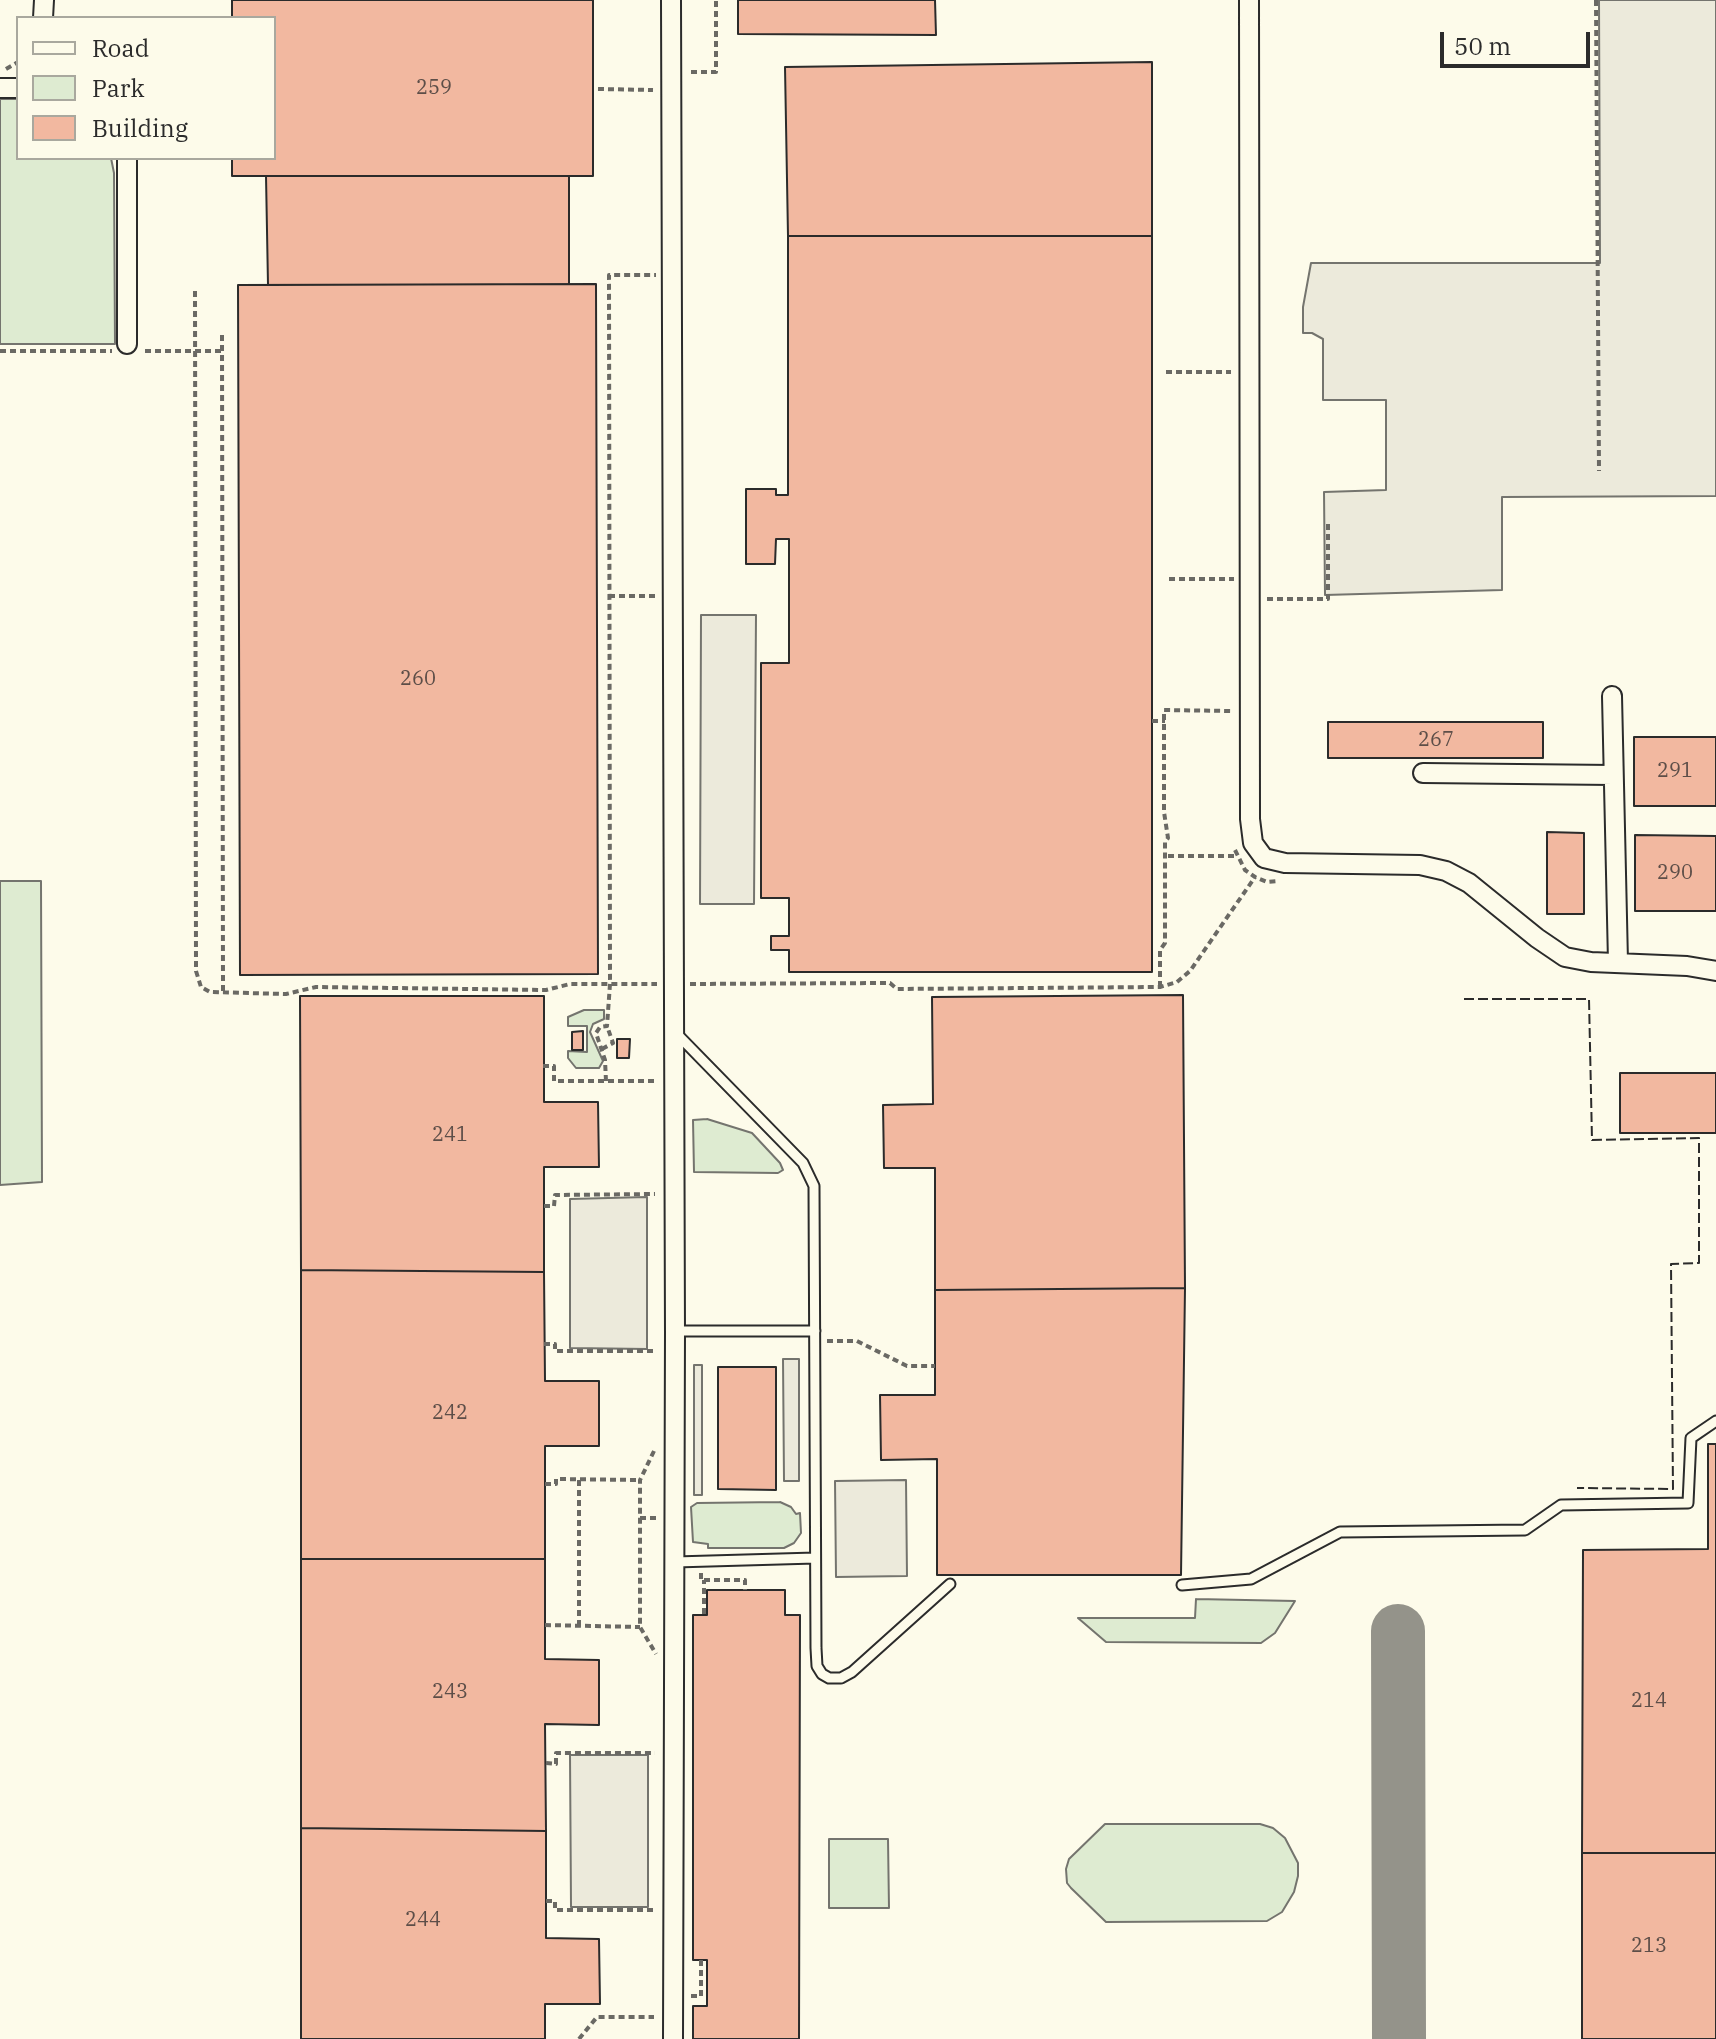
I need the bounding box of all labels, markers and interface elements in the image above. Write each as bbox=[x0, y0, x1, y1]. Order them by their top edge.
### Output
legend bbox=[16, 16, 276, 160]
scale bar bbox=[1444, 16, 1594, 66]
text: 50 m bbox=[1454, 30, 1511, 62]
text: Road bbox=[92, 32, 149, 64]
text: Park bbox=[92, 72, 144, 104]
house number: 259 bbox=[416, 76, 452, 100]
text: Building bbox=[92, 112, 188, 144]
house number: 260 bbox=[400, 667, 436, 691]
house number: 267 bbox=[1418, 728, 1454, 752]
house number: 291 bbox=[1657, 759, 1693, 783]
house number: 290 bbox=[1657, 861, 1693, 885]
house number: 241 bbox=[432, 1123, 468, 1147]
house number: 242 bbox=[432, 1401, 468, 1425]
house number: 243 bbox=[432, 1680, 468, 1704]
house number: 214 bbox=[1631, 1689, 1667, 1713]
house number: 244 bbox=[405, 1908, 441, 1932]
house number: 213 bbox=[1631, 1934, 1667, 1958]

